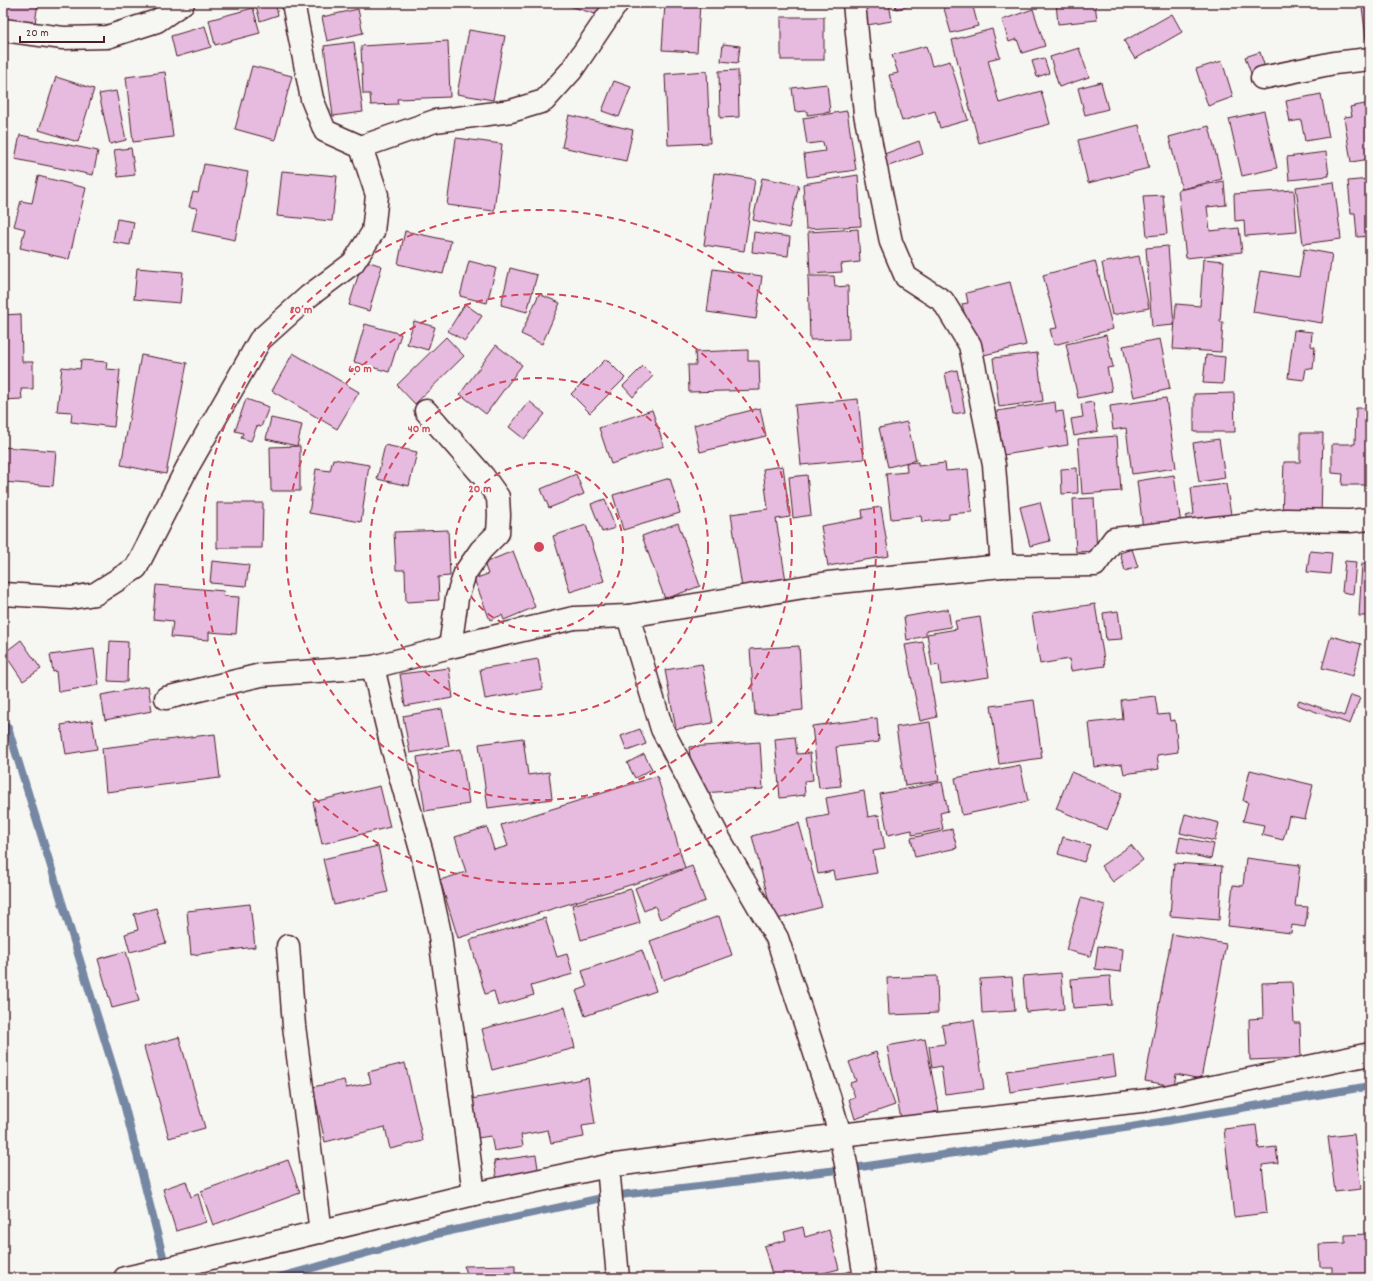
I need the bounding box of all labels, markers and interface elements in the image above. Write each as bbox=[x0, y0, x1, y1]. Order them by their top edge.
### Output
scale bar bbox=[20, 18, 104, 44]
text: 20 m bbox=[26, 25, 49, 42]
text: 80 m bbox=[290, 302, 312, 319]
text: 60 m bbox=[348, 361, 372, 378]
text: 40 m bbox=[408, 421, 430, 438]
text: 20 m bbox=[469, 481, 491, 498]
centre of rings bbox=[532, 540, 546, 554]

